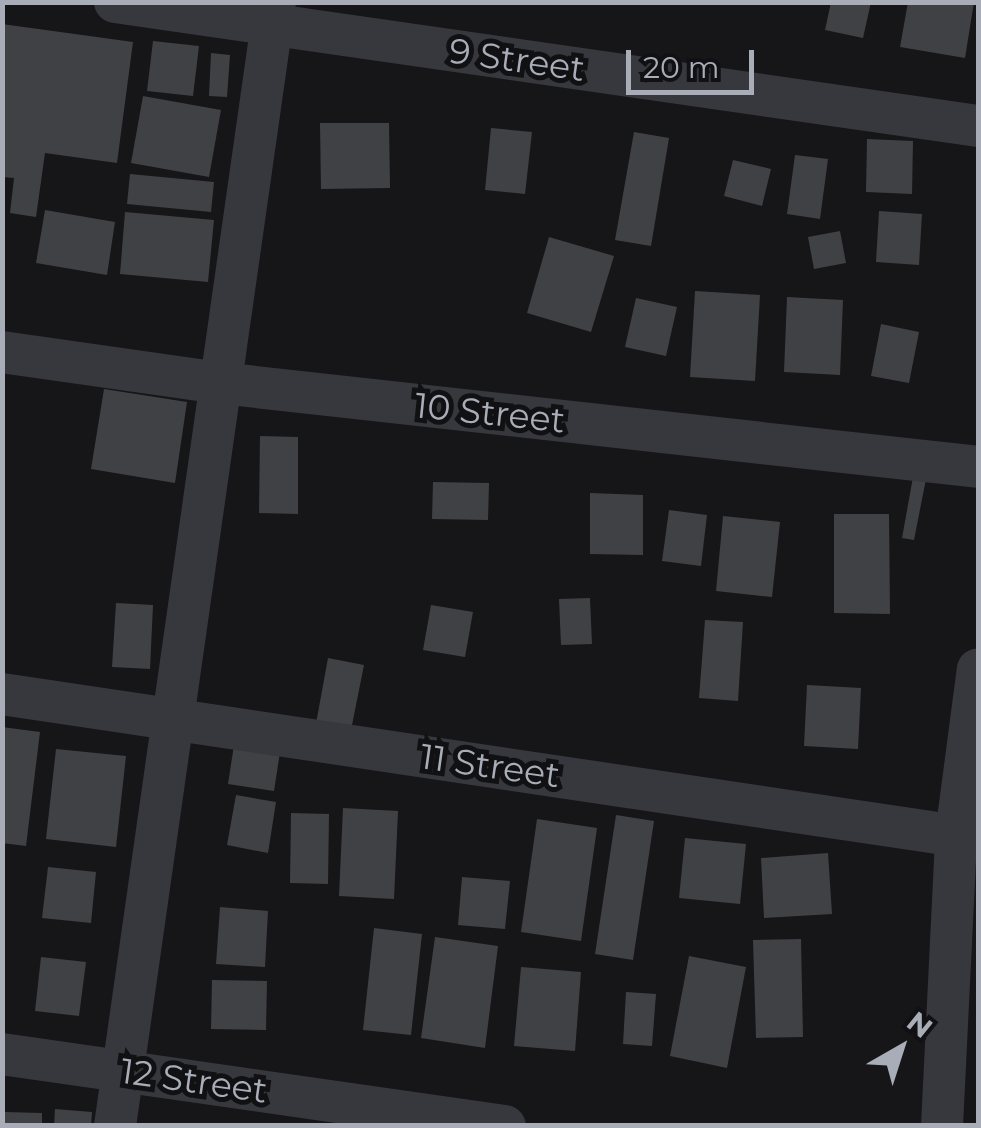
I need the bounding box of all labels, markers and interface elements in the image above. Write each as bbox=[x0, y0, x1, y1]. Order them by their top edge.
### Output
street label: 9 Street bbox=[447, 30, 587, 90]
scale bar bbox=[631, 30, 758, 92]
text: 20 m bbox=[643, 49, 720, 86]
street label: 10 Street bbox=[413, 384, 567, 442]
street label: 11 Street bbox=[418, 735, 562, 797]
north arrow bbox=[851, 998, 951, 1098]
text: N bbox=[900, 1004, 939, 1045]
street label: 12 Street bbox=[118, 1050, 270, 1112]

